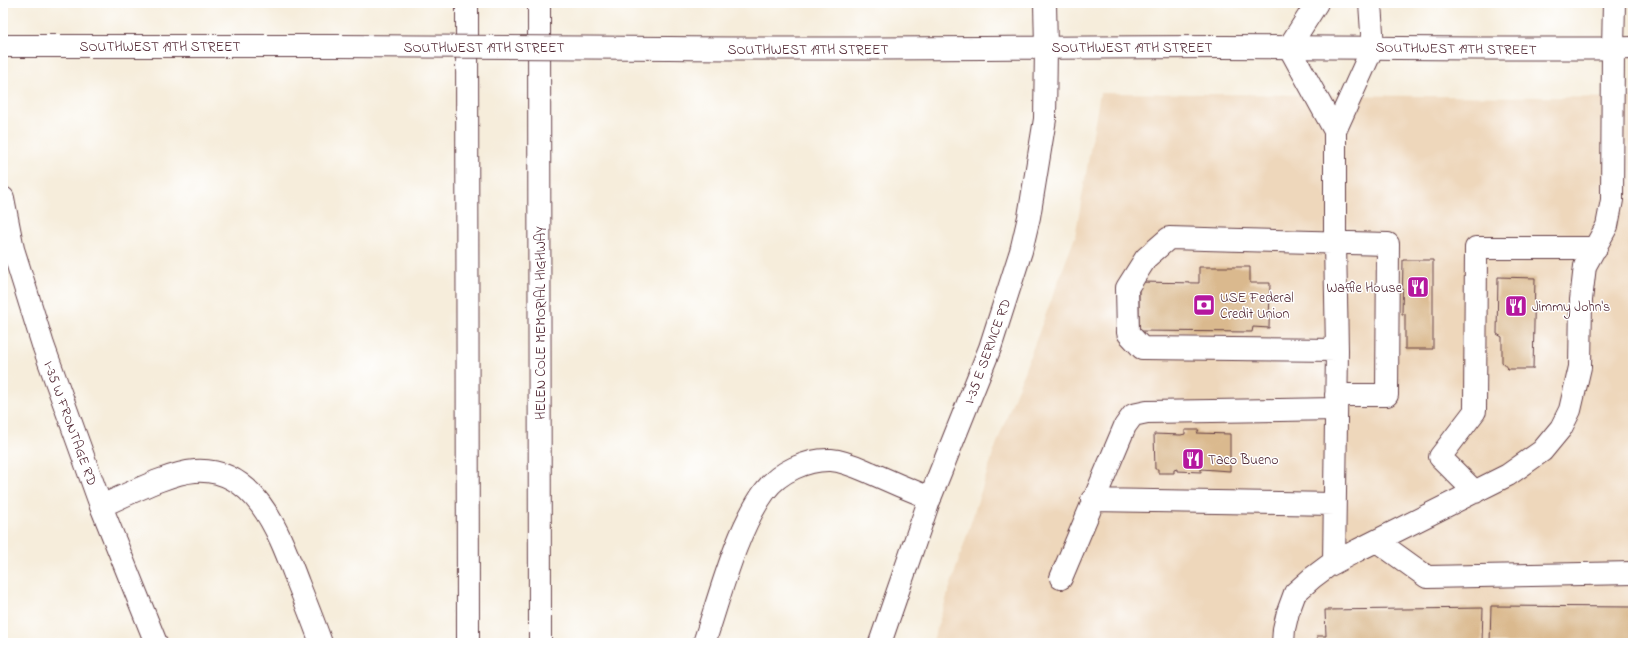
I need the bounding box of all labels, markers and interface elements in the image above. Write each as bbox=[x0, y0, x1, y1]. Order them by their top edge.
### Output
street label: SOUTHWEST 19TH STREET bbox=[79, 37, 241, 58]
street label: SOUTHWEST 19TH STREET bbox=[403, 38, 565, 59]
street label: SOUTHWEST 19TH STREET bbox=[1051, 38, 1213, 59]
street label: SOUTHWEST 19TH STREET bbox=[1375, 38, 1537, 61]
street label: SOUTHWEST 19TH STREET bbox=[727, 40, 889, 61]
street label: HELEN COLE MEMORIAL HIGHWAY bbox=[531, 226, 552, 420]
restaurant icon: Waffle House bbox=[1405, 274, 1431, 300]
place label: Waffle House bbox=[1326, 278, 1403, 299]
place label: USE Federal Credit Union bbox=[1220, 288, 1294, 325]
bank icon: USE Federal Credit Union bbox=[1191, 292, 1217, 318]
restaurant icon: Jimmy John's bbox=[1503, 293, 1529, 319]
street label: I-35 E SERVICE RD bbox=[960, 296, 1017, 407]
place label: Jimmy John's bbox=[1532, 297, 1610, 319]
street label: I-35 W FRONTAGE RD bbox=[37, 358, 102, 489]
restaurant icon: Taco Bueno bbox=[1180, 446, 1206, 472]
place label: Taco Bueno bbox=[1208, 450, 1278, 471]

